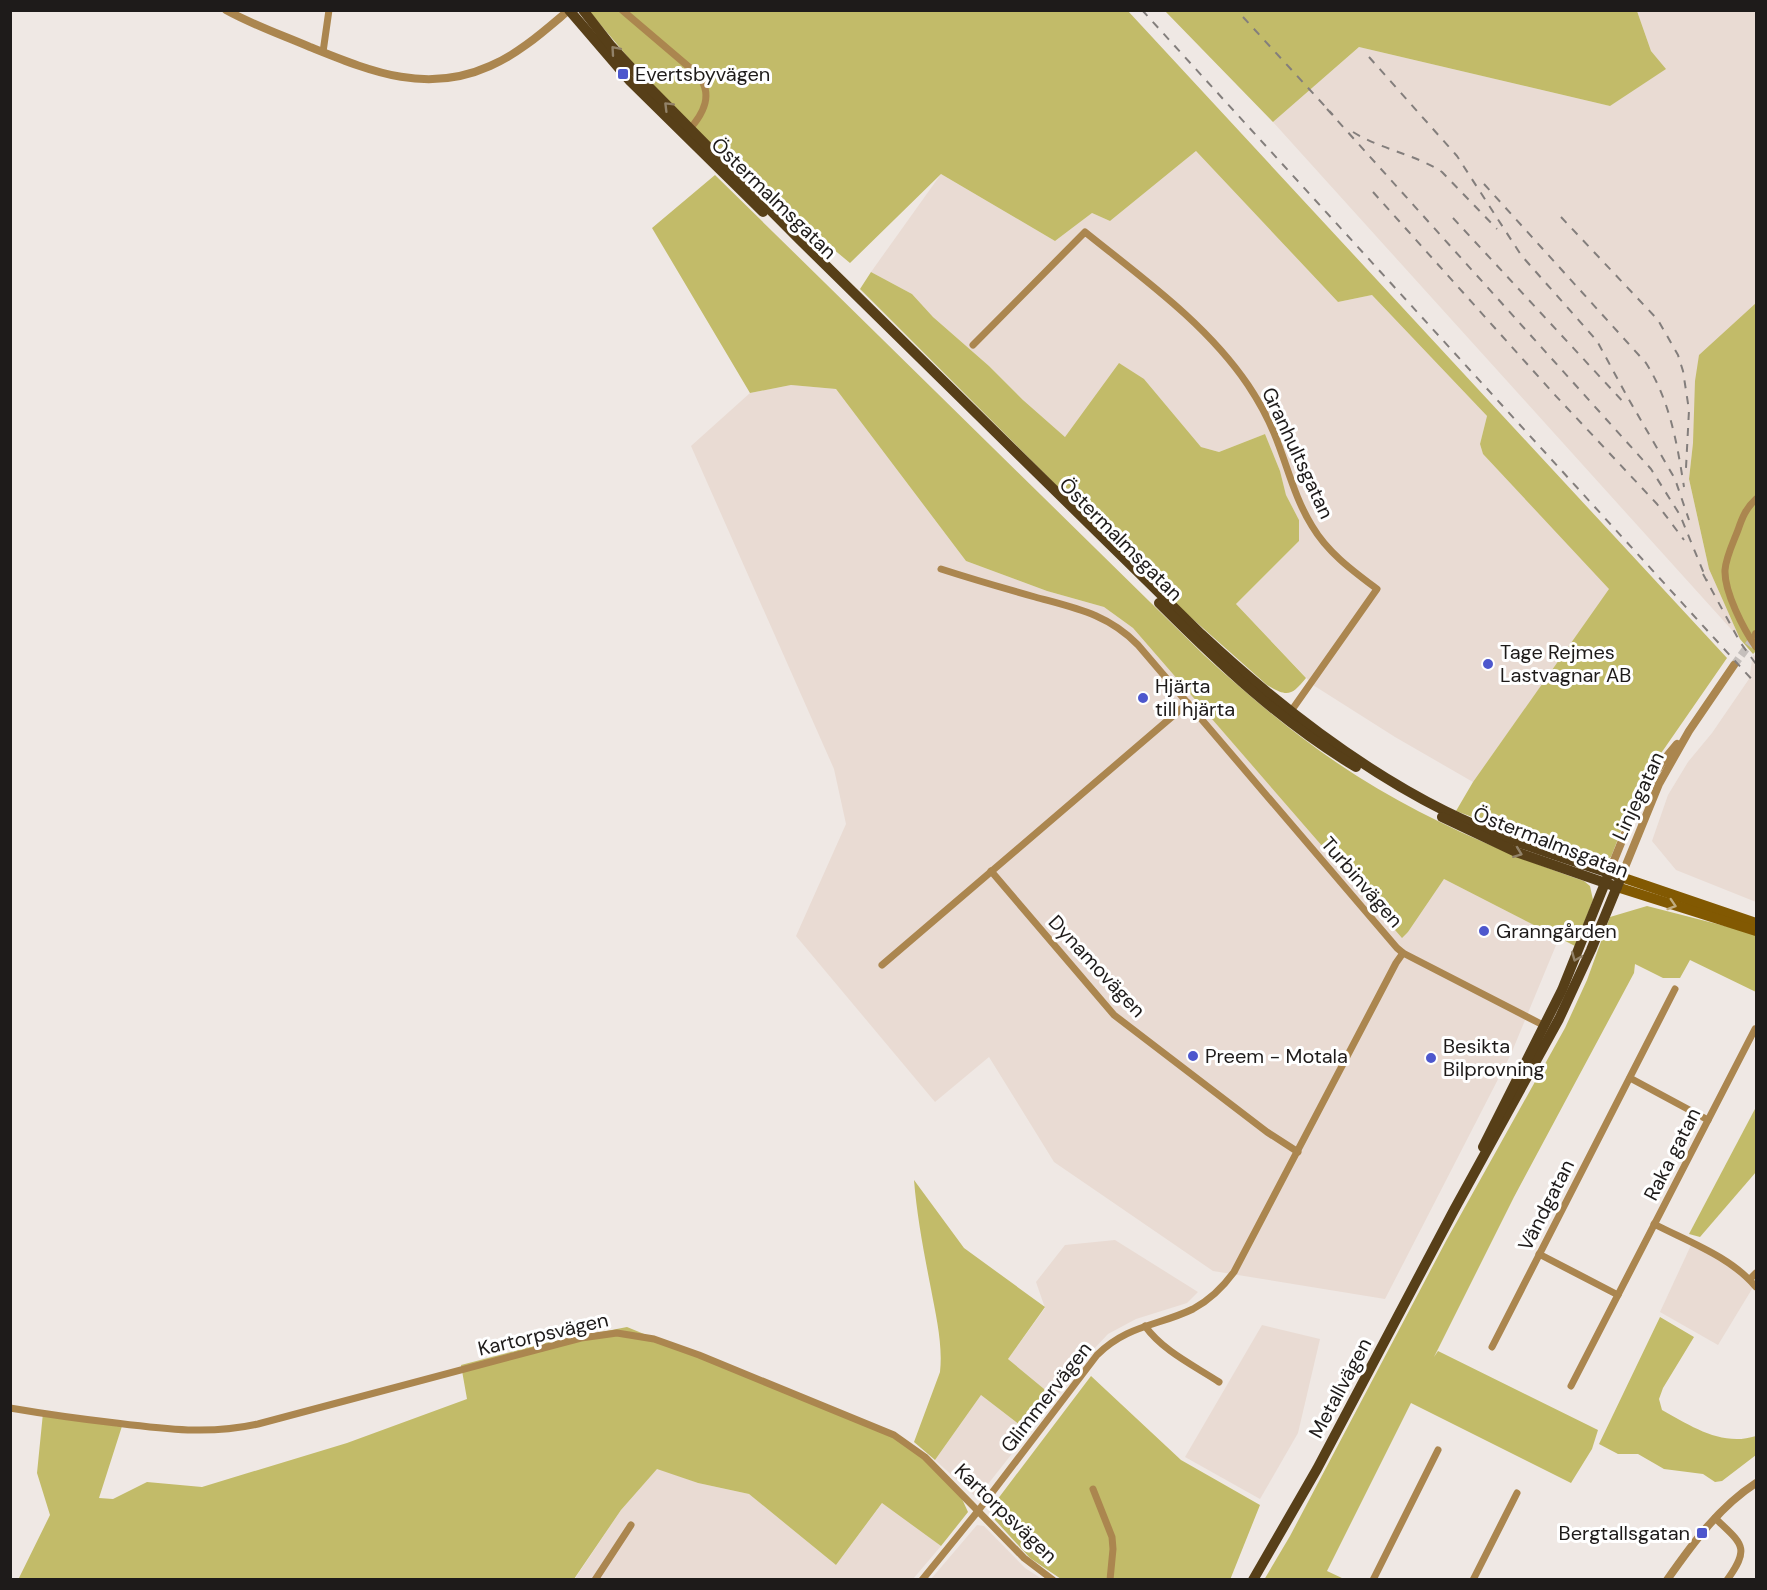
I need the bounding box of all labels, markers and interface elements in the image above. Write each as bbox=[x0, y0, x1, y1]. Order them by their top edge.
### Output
one-way arrow bbox=[611, 46, 622, 57]
place label: Evertsbyvägen bbox=[635, 61, 770, 87]
marker: Evertsbyvägen bbox=[616, 67, 630, 81]
one-way arrow bbox=[665, 103, 676, 114]
street label: Östermalmsgatan bbox=[706, 132, 842, 264]
street label: Granhultsgatan bbox=[1256, 383, 1340, 523]
street label: Östermalmsgatan bbox=[1054, 472, 1188, 606]
place label: Tage Rejmes Lastvagnar AB bbox=[1500, 639, 1631, 688]
marker: Tage Rejmes Lastvagnar AB bbox=[1481, 657, 1495, 671]
place label: Hjärta till hjärta bbox=[1155, 673, 1235, 722]
marker: Hjärta till hjärta bbox=[1136, 691, 1150, 705]
street label: Linjegatan bbox=[1606, 747, 1670, 845]
street label: Östermalmsgatan bbox=[1470, 800, 1632, 884]
street label: Turbinvägen bbox=[1315, 831, 1409, 933]
one-way arrow bbox=[1512, 846, 1523, 858]
one-way arrow bbox=[1666, 898, 1677, 910]
street label: Dynamovägen bbox=[1043, 909, 1151, 1023]
place label: Granngården bbox=[1496, 918, 1617, 944]
marker: Granngården bbox=[1477, 924, 1491, 938]
one-way arrow bbox=[1571, 951, 1583, 962]
place label: Besikta Bilprovning bbox=[1443, 1033, 1545, 1082]
place label: Preem - Motala bbox=[1205, 1043, 1348, 1069]
marker: Preem - Motala bbox=[1186, 1049, 1200, 1063]
marker: Besikta Bilprovning bbox=[1424, 1051, 1438, 1065]
street label: Raka gatan bbox=[1638, 1103, 1706, 1205]
street label: Vändgatan bbox=[1512, 1155, 1580, 1255]
street label: Kartorpsvägen bbox=[475, 1306, 611, 1362]
street label: Metallvägen bbox=[1303, 1333, 1377, 1443]
street label: Glimmervägen bbox=[995, 1336, 1097, 1458]
street label: Kartorpsvägen bbox=[949, 1457, 1063, 1569]
place label: Bergtallsgatan bbox=[1559, 1520, 1690, 1546]
marker: Bergtallsgatan bbox=[1695, 1526, 1709, 1540]

